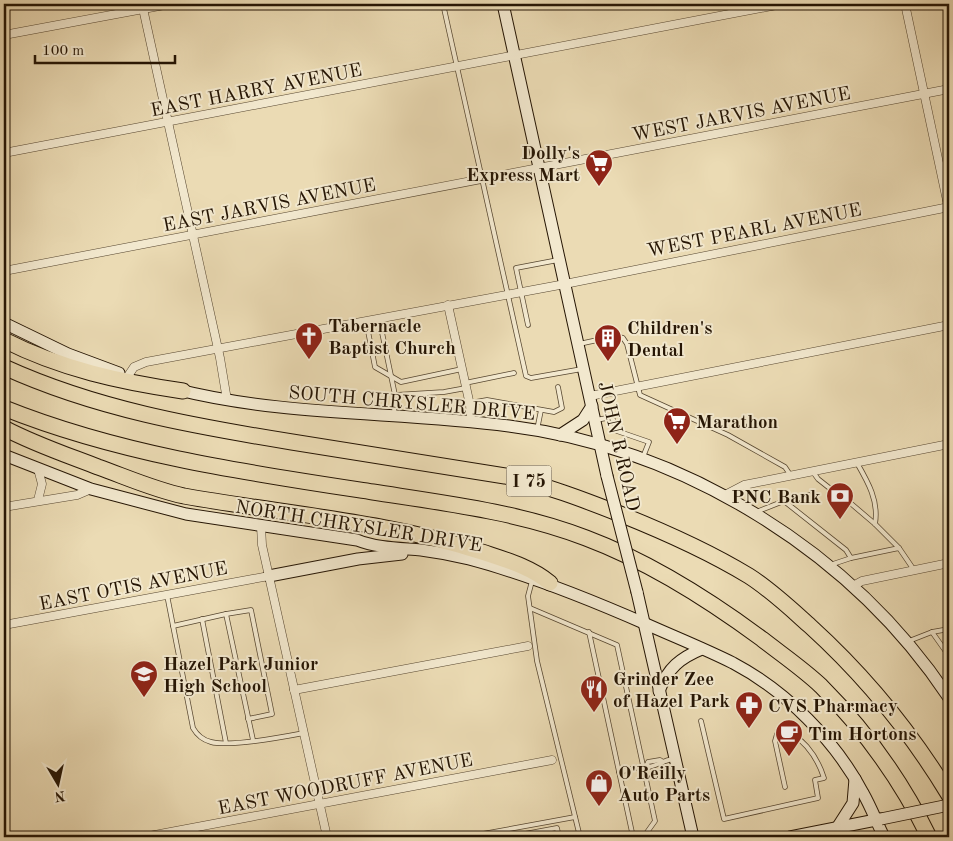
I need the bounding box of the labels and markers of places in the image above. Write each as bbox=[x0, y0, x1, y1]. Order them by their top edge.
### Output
place label: Dolly's Express Mart bbox=[466, 145, 580, 186]
supermarket icon: Dolly's Express Mart bbox=[584, 148, 614, 187]
place label: Tabernacle Baptist Church bbox=[328, 318, 456, 359]
place label: Children's Dental bbox=[627, 320, 712, 361]
church icon: Tabernacle Baptist Church bbox=[294, 321, 324, 360]
building icon: Children's Dental bbox=[593, 323, 623, 362]
supermarket icon: Marathon bbox=[662, 406, 692, 445]
place label: Marathon bbox=[696, 414, 778, 433]
bank icon: PNC Bank bbox=[825, 481, 855, 520]
place label: PNC Bank bbox=[731, 489, 821, 508]
place label: Hazel Park Junior High School bbox=[163, 656, 318, 697]
school or university icon: Hazel Park Junior High School bbox=[129, 659, 159, 698]
place label: Grinder Zee of Hazel Park bbox=[613, 671, 730, 712]
restaurant icon: Grinder Zee of Hazel Park bbox=[579, 674, 609, 713]
pharmacy icon: CVS Pharmacy bbox=[734, 690, 764, 729]
place label: CVS Pharmacy bbox=[768, 698, 898, 717]
cafe icon: Tim Hortons bbox=[774, 718, 804, 757]
place label: Tim Hortons bbox=[808, 726, 916, 745]
place label: O'Reilly Auto Parts bbox=[618, 765, 710, 806]
shop icon: O'Reilly Auto Parts bbox=[584, 768, 614, 807]

